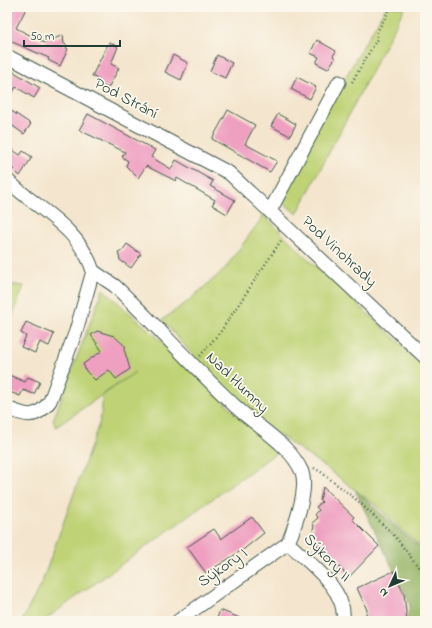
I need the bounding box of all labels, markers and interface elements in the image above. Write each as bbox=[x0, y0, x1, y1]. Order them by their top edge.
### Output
scale bar bbox=[24, 22, 120, 48]
text: 50 m bbox=[30, 28, 54, 46]
street label: Pod Strání bbox=[90, 72, 162, 126]
street label: Pod Vinohrady bbox=[296, 211, 382, 293]
street label: Nad Humny bbox=[200, 347, 274, 419]
street label: Sýkory II bbox=[298, 528, 356, 588]
street label: Sýkory I bbox=[193, 542, 253, 594]
north arrow bbox=[370, 566, 410, 606]
text: N bbox=[375, 584, 392, 600]

